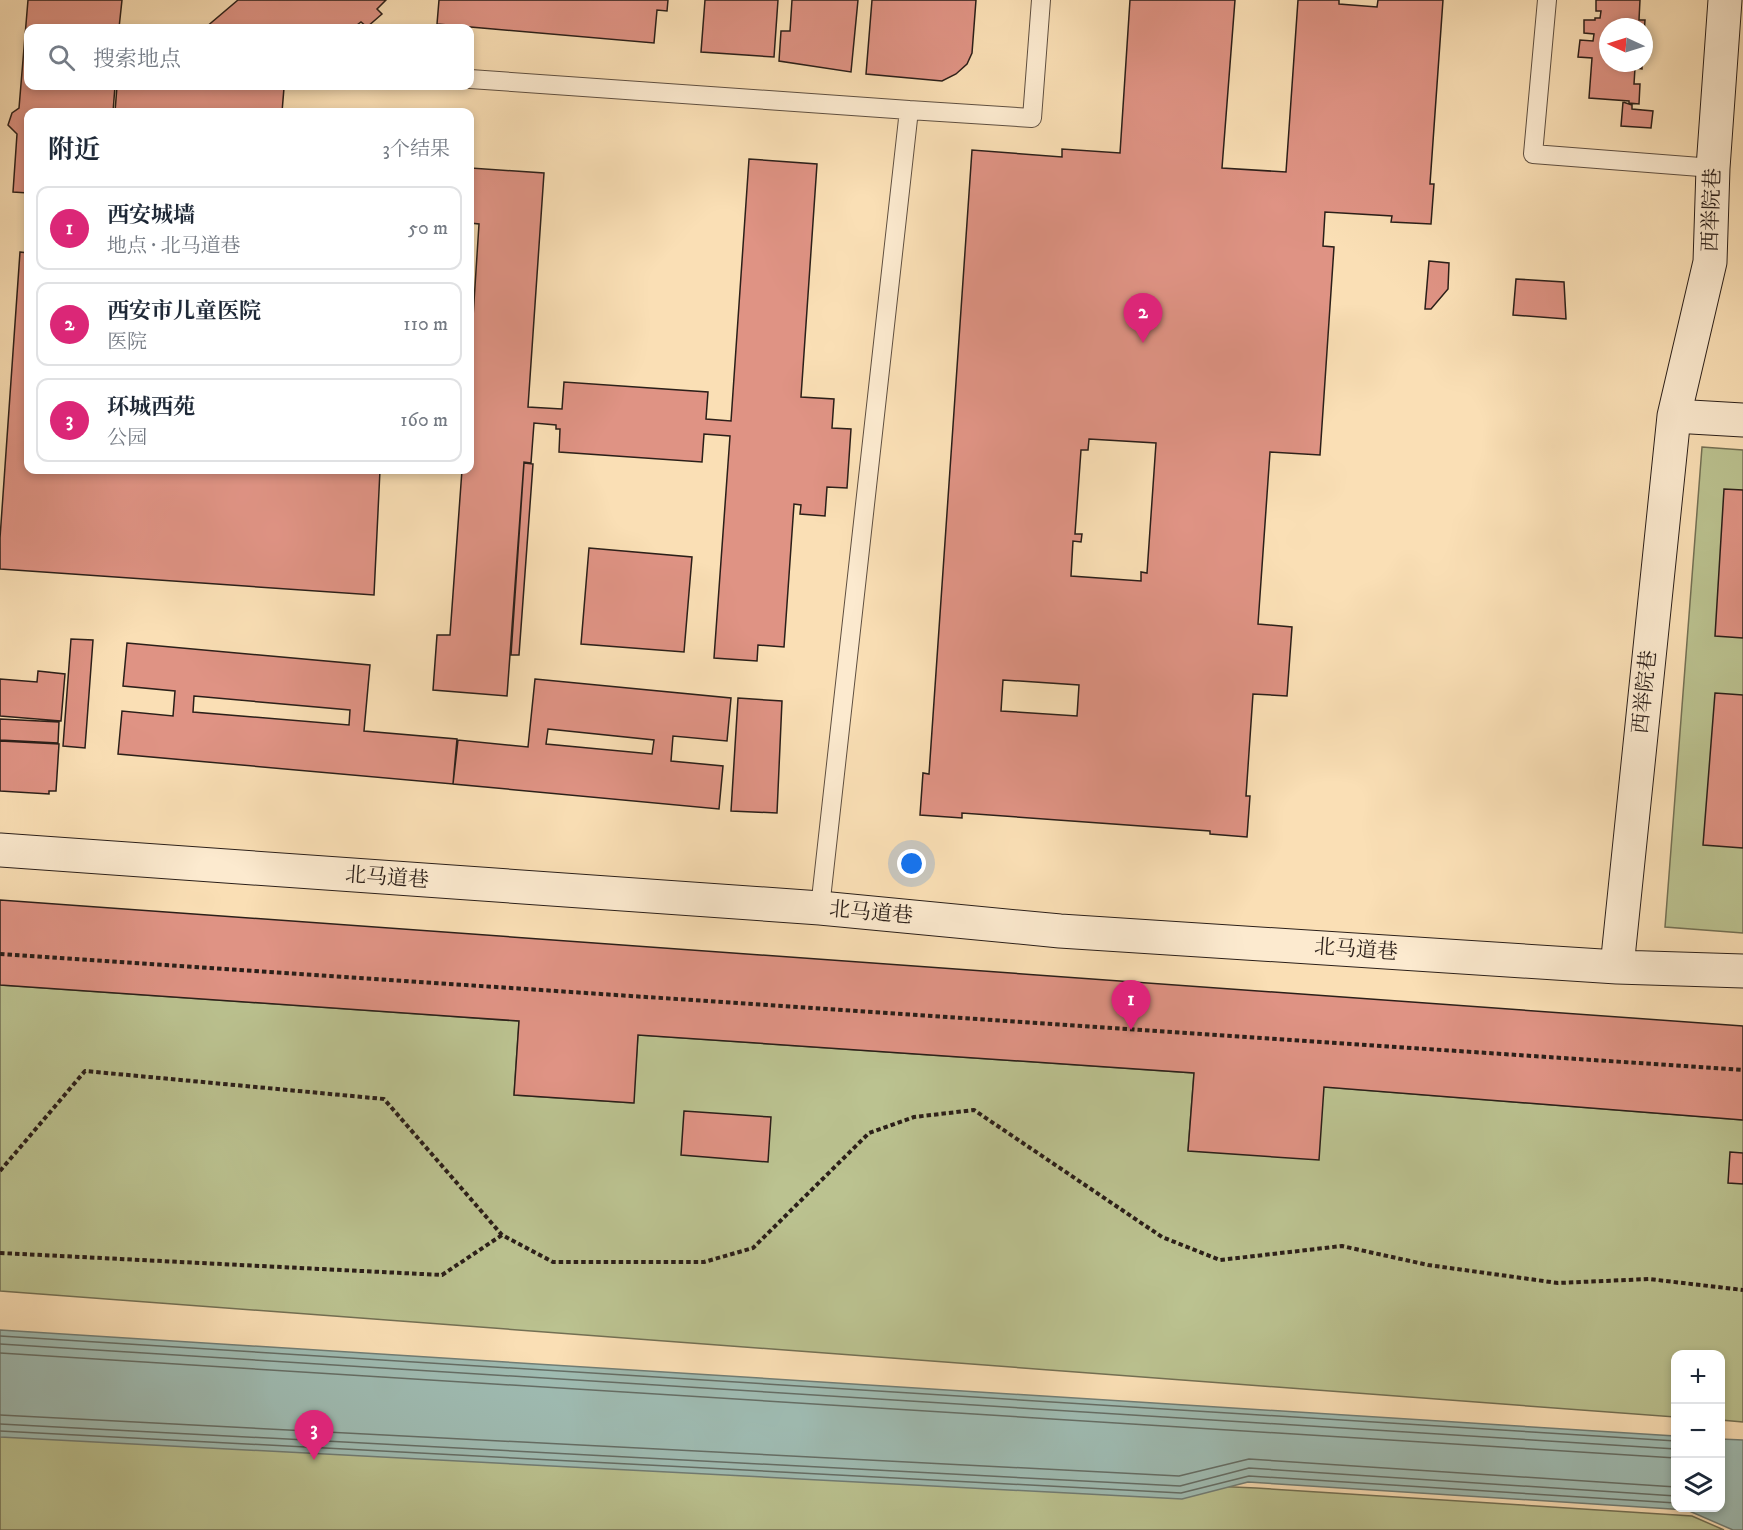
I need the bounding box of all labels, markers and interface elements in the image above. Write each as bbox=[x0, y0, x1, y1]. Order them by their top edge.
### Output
north arrow bbox=[1599, 18, 1653, 72]
search box bbox=[24, 24, 474, 90]
icon: search bbox=[45, 41, 78, 74]
text: 搜索地点 bbox=[93, 46, 181, 73]
text: 附近 bbox=[48, 134, 100, 167]
text: 3个结果 bbox=[383, 137, 450, 162]
street label: 西举院巷 bbox=[1698, 168, 1726, 252]
text: 西安城墙 bbox=[107, 202, 195, 229]
text: 1 bbox=[66, 216, 73, 241]
text: 50 m bbox=[408, 216, 448, 241]
text: 地点 · 北马道巷 bbox=[107, 234, 240, 259]
pin: 2 bbox=[1124, 294, 1162, 343]
text: 西安市儿童医院 bbox=[107, 298, 261, 325]
text: 2 bbox=[65, 312, 74, 337]
text: 110 m bbox=[403, 312, 448, 337]
text: 医院 bbox=[107, 330, 147, 355]
text: 环城西苑 bbox=[107, 394, 195, 421]
text: 3 bbox=[66, 408, 73, 433]
text: 160 m bbox=[400, 408, 448, 433]
text: 公园 bbox=[107, 426, 147, 451]
street label: 西举院巷 bbox=[1628, 649, 1662, 735]
your location bbox=[897, 849, 926, 878]
street label: 北马道巷 bbox=[344, 862, 430, 894]
street label: 北马道巷 bbox=[828, 896, 914, 930]
street label: 北马道巷 bbox=[1313, 934, 1399, 966]
pin: 1 bbox=[1112, 980, 1150, 1030]
map controls bbox=[1671, 1350, 1725, 1512]
button: + bbox=[1671, 1350, 1725, 1404]
button: − bbox=[1671, 1404, 1725, 1458]
pin: 3 bbox=[294, 1410, 334, 1460]
button: layers bbox=[1671, 1458, 1725, 1512]

